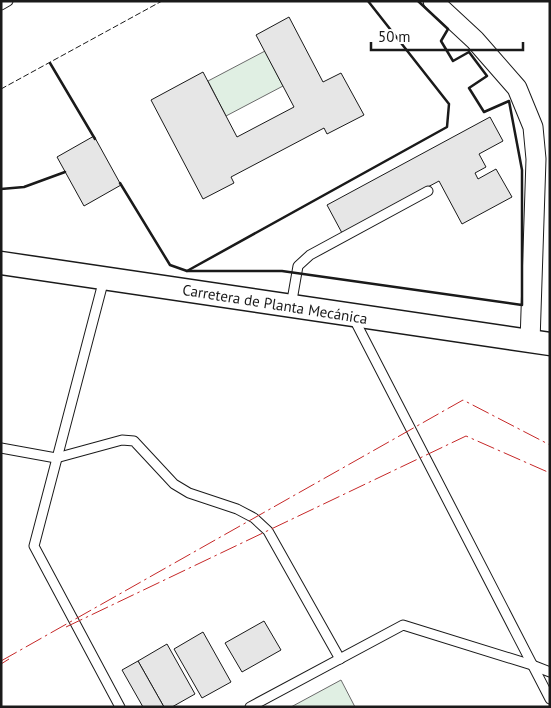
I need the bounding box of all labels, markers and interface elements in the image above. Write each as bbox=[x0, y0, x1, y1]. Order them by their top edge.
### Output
scale bar bbox=[371, 20, 524, 52]
text: 50 m bbox=[378, 27, 411, 46]
street label: Carretera de Planta Mecánica bbox=[181, 280, 369, 328]

